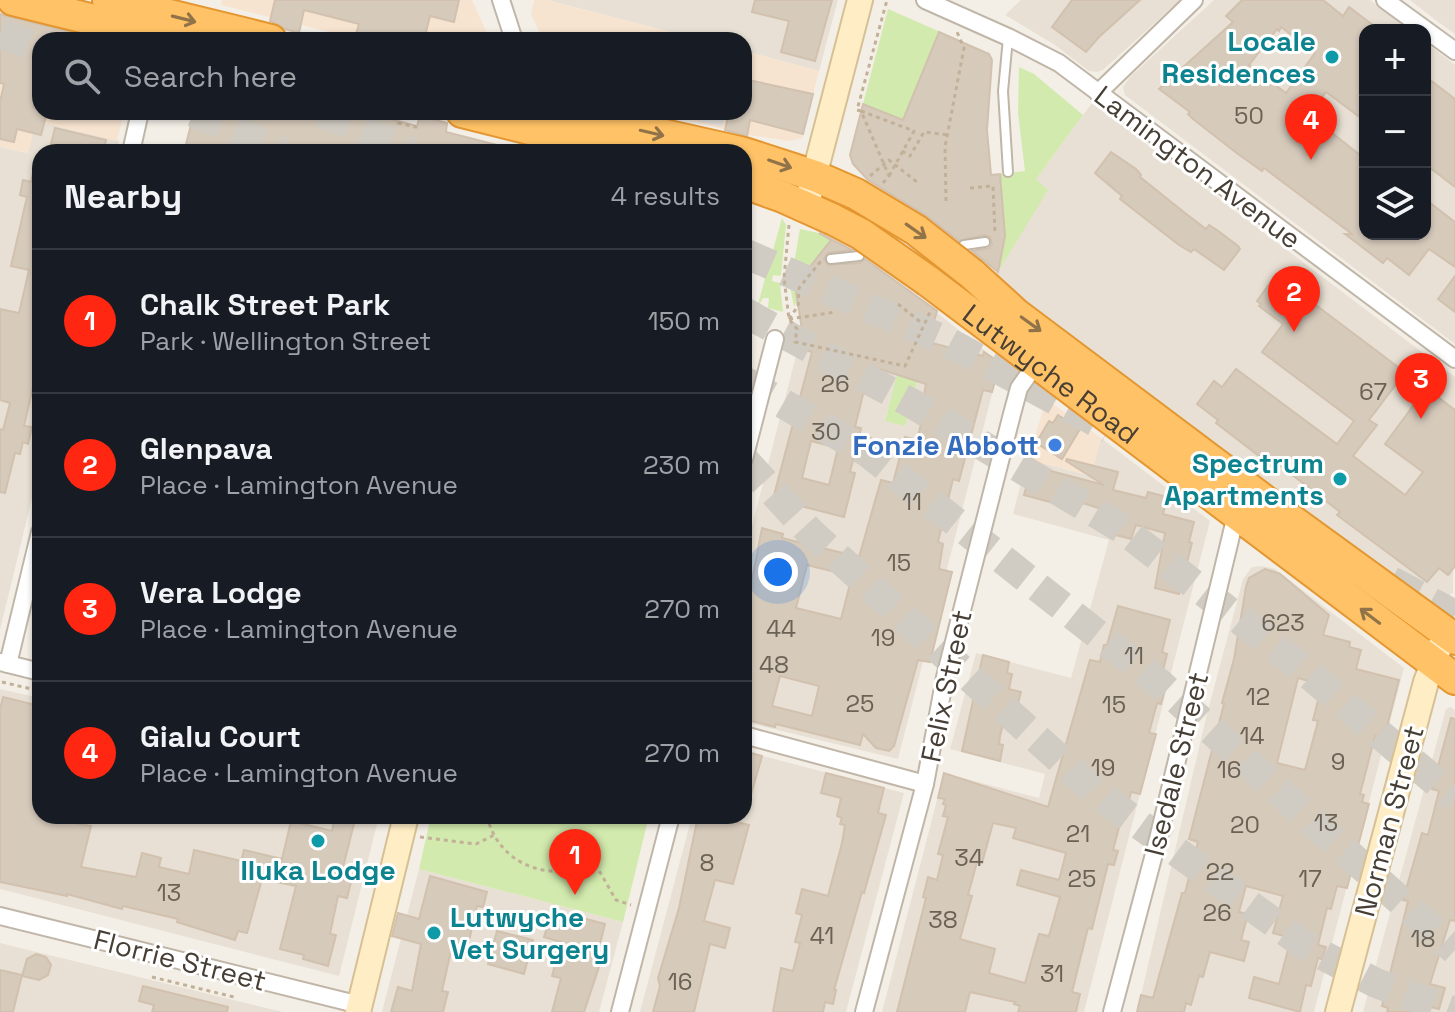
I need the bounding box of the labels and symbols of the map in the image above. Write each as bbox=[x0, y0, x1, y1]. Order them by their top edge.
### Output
one-way arrow bbox=[171, 12, 196, 27]
place label: Locale Residences bbox=[1162, 23, 1316, 91]
marker: Locale Residences bbox=[1323, 48, 1341, 66]
street label: Lamington Avenue bbox=[1087, 77, 1309, 257]
pin: 4 bbox=[1285, 94, 1337, 160]
house number: 50 bbox=[1234, 100, 1264, 131]
one-way arrow bbox=[639, 126, 664, 141]
one-way arrow bbox=[767, 157, 792, 172]
one-way arrow bbox=[904, 223, 926, 239]
pin: 2 bbox=[1268, 266, 1320, 332]
street label: Lutwyche Road bbox=[956, 296, 1146, 452]
one-way arrow bbox=[1019, 316, 1041, 333]
pin: 3 bbox=[1395, 353, 1447, 419]
house number: 26 bbox=[820, 368, 850, 399]
house number: 67 bbox=[1359, 376, 1387, 407]
house number: 30 bbox=[811, 416, 841, 447]
place label: Fonzie Abbott bbox=[852, 427, 1039, 463]
marker: Fonzie Abbott bbox=[1046, 436, 1064, 454]
place label: Spectrum Apartments bbox=[1164, 445, 1324, 513]
marker: Spectrum Apartments bbox=[1331, 470, 1349, 488]
house number: 11 bbox=[902, 486, 922, 517]
house number: 15 bbox=[887, 547, 911, 578]
your location bbox=[758, 552, 798, 592]
street label: Felix Street bbox=[912, 607, 980, 765]
house number: 623 bbox=[1261, 607, 1305, 638]
one-way arrow bbox=[1360, 607, 1382, 624]
house number: 44 bbox=[766, 613, 796, 644]
house number: 19 bbox=[871, 622, 895, 653]
house number: 11 bbox=[1124, 640, 1144, 671]
house number: 48 bbox=[759, 649, 789, 680]
street label: Isedale Street bbox=[1136, 668, 1216, 860]
house number: 12 bbox=[1246, 681, 1270, 712]
house number: 25 bbox=[846, 688, 874, 719]
house number: 15 bbox=[1102, 689, 1126, 720]
house number: 14 bbox=[1239, 720, 1265, 751]
street label: Norman Street bbox=[1346, 721, 1432, 921]
house number: 9 bbox=[1331, 746, 1345, 777]
house number: 19 bbox=[1091, 752, 1115, 783]
house number: 16 bbox=[1217, 754, 1241, 785]
house number: 13 bbox=[1314, 807, 1338, 838]
house number: 20 bbox=[1230, 809, 1260, 840]
house number: 21 bbox=[1066, 818, 1090, 849]
pin: 1 bbox=[549, 829, 601, 895]
marker: Iluka Lodge bbox=[309, 832, 327, 850]
house number: 34 bbox=[954, 842, 984, 873]
house number: 8 bbox=[700, 847, 714, 878]
place label: Iluka Lodge bbox=[240, 852, 396, 888]
house number: 22 bbox=[1206, 856, 1234, 887]
house number: 25 bbox=[1068, 863, 1096, 894]
house number: 17 bbox=[1298, 863, 1322, 894]
house number: 13 bbox=[157, 877, 181, 908]
house number: 26 bbox=[1202, 897, 1232, 928]
place label: Lutwyche Vet Surgery bbox=[450, 899, 609, 967]
house number: 38 bbox=[928, 904, 958, 935]
house number: 41 bbox=[810, 920, 834, 951]
street label: Florrie Street bbox=[90, 921, 270, 999]
house number: 18 bbox=[1411, 923, 1435, 954]
marker: Lutwyche Vet Surgery bbox=[425, 924, 443, 942]
house number: 31 bbox=[1040, 958, 1064, 989]
house number: 16 bbox=[668, 966, 692, 997]

